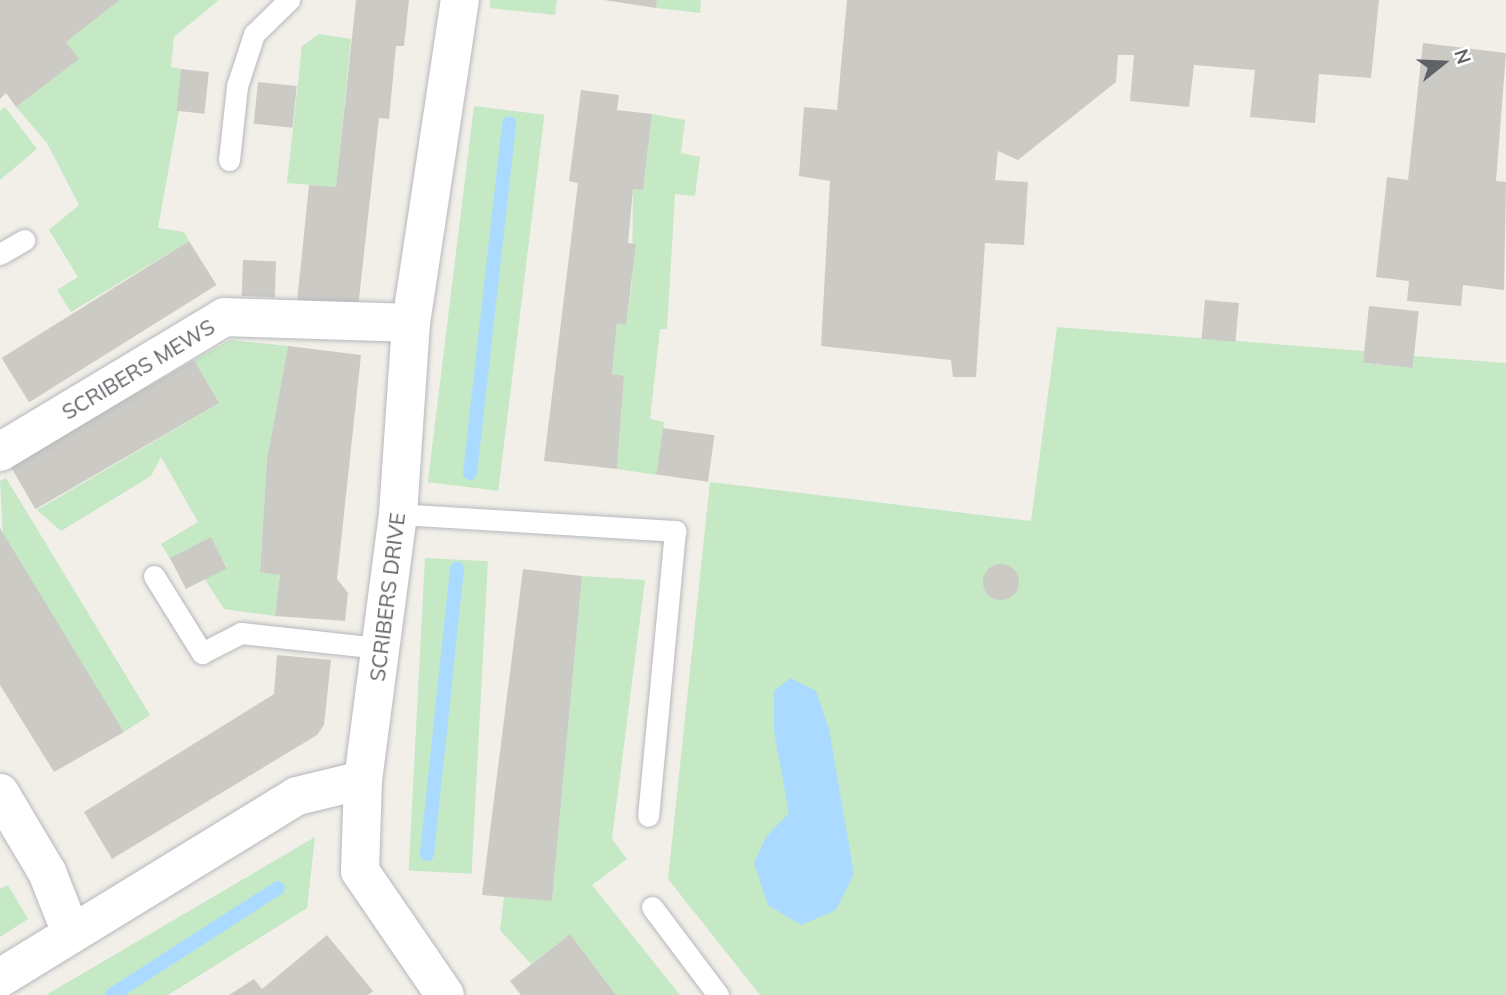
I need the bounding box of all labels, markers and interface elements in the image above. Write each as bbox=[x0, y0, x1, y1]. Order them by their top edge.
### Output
north arrow bbox=[1408, 28, 1478, 98]
text: N bbox=[1449, 46, 1477, 67]
street label: SCRIBERS MEWS bbox=[57, 314, 219, 424]
street label: SCRIBERS DRIVE bbox=[364, 511, 410, 683]

